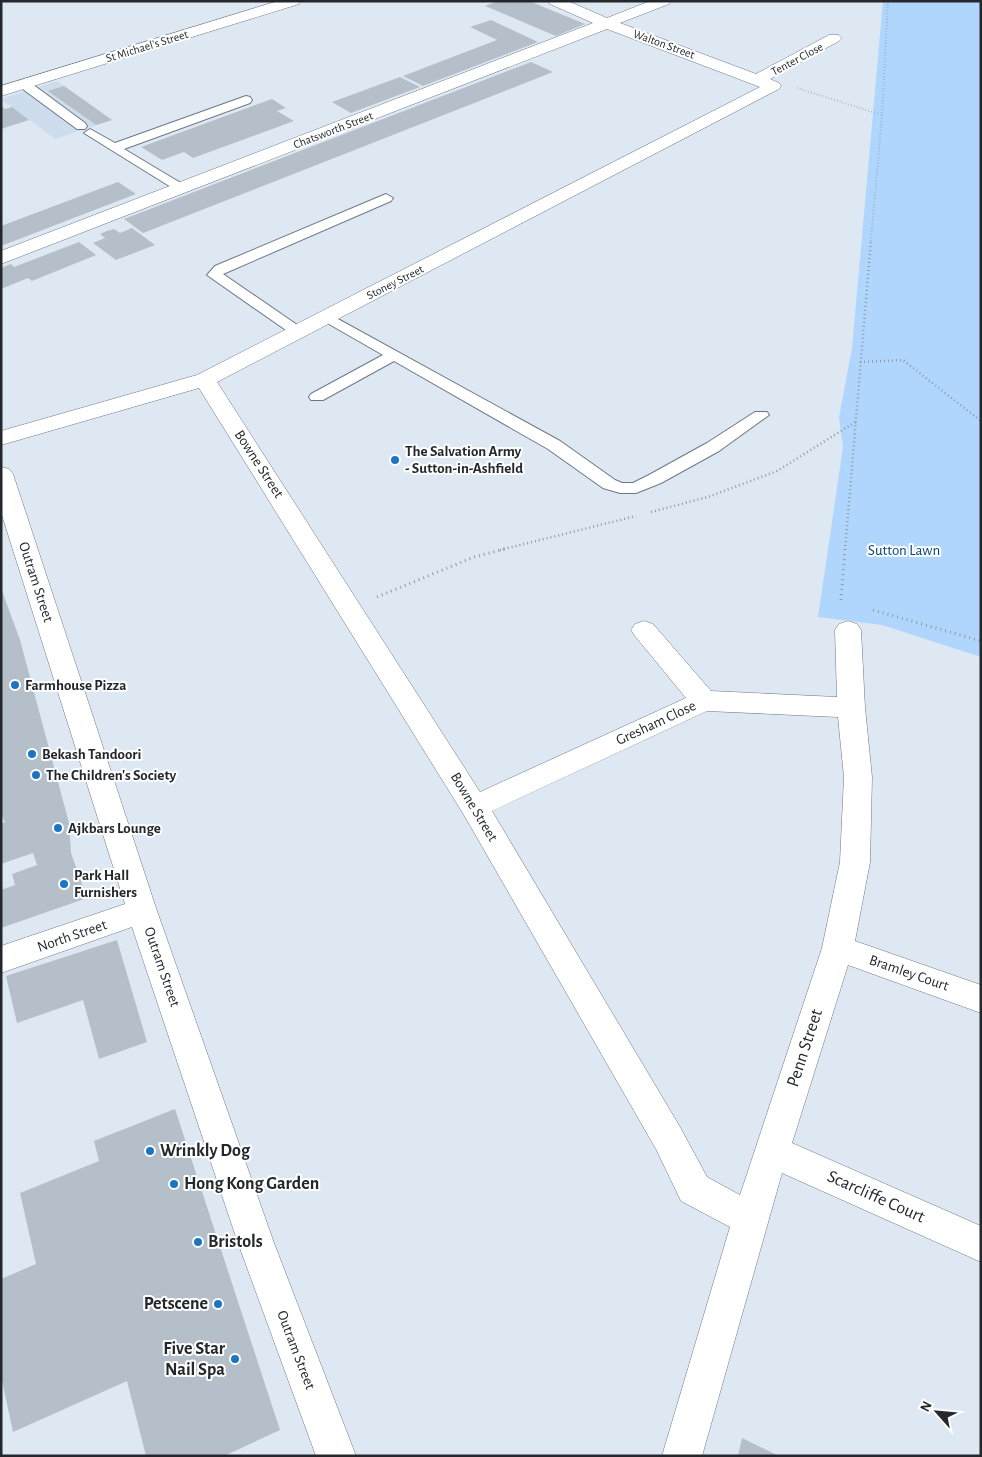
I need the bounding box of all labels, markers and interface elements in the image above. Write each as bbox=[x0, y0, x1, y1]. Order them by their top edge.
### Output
street label: Walton Street bbox=[632, 27, 696, 61]
street label: St Michael's Street bbox=[104, 28, 190, 64]
street label: Tenter Close bbox=[769, 40, 825, 78]
street label: Chatsworth Street bbox=[292, 109, 375, 151]
street label: Stoney Street bbox=[365, 262, 426, 302]
street label: Bowne Street bbox=[232, 427, 287, 501]
place label: The Salvation Army - Sutton-in-Ashfield bbox=[405, 444, 523, 476]
marker: The Salvation Army - Sutton-in-Ashfield bbox=[389, 454, 401, 466]
street label: Outram Street bbox=[16, 540, 56, 624]
park label: Sutton Lawn bbox=[868, 543, 940, 558]
place label: Farmhouse Pizza bbox=[25, 678, 126, 693]
marker: Farmhouse Pizza bbox=[9, 679, 21, 691]
street label: Gresham Close bbox=[614, 698, 698, 748]
place label: Bekash Tandoori bbox=[42, 747, 141, 762]
marker: Bekash Tandoori bbox=[26, 748, 38, 760]
place label: The Children's Society bbox=[46, 768, 176, 783]
marker: The Children's Society bbox=[30, 769, 42, 781]
street label: Bowne Street bbox=[448, 770, 501, 844]
place label: Ajkbars Lounge bbox=[68, 821, 161, 836]
marker: Ajkbars Lounge bbox=[52, 822, 64, 834]
place label: Park Hall Furnishers bbox=[74, 868, 137, 900]
marker: Park Hall Furnishers bbox=[58, 878, 70, 890]
street label: North Street bbox=[35, 917, 109, 955]
street label: Outram Street bbox=[141, 925, 183, 1009]
street label: Bramley Court bbox=[867, 952, 951, 994]
street label: Penn Street bbox=[784, 1007, 826, 1089]
place label: Wrinkly Dog bbox=[160, 1142, 251, 1160]
marker: Wrinkly Dog bbox=[144, 1145, 156, 1157]
street label: Scarcliffe Court bbox=[824, 1167, 928, 1227]
place label: Hong Kong Garden bbox=[184, 1175, 319, 1193]
marker: Hong Kong Garden bbox=[168, 1178, 180, 1190]
place label: Bristols bbox=[208, 1233, 263, 1251]
marker: Bristols bbox=[192, 1236, 204, 1248]
place label: Petscene bbox=[144, 1295, 208, 1313]
marker: Petscene bbox=[212, 1298, 224, 1310]
street label: Outram Street bbox=[274, 1308, 318, 1392]
place label: Five Star Nail Spa bbox=[163, 1340, 226, 1379]
marker: Five Star Nail Spa bbox=[229, 1353, 241, 1365]
north arrow bbox=[912, 1387, 962, 1437]
text: N bbox=[918, 1399, 935, 1414]

